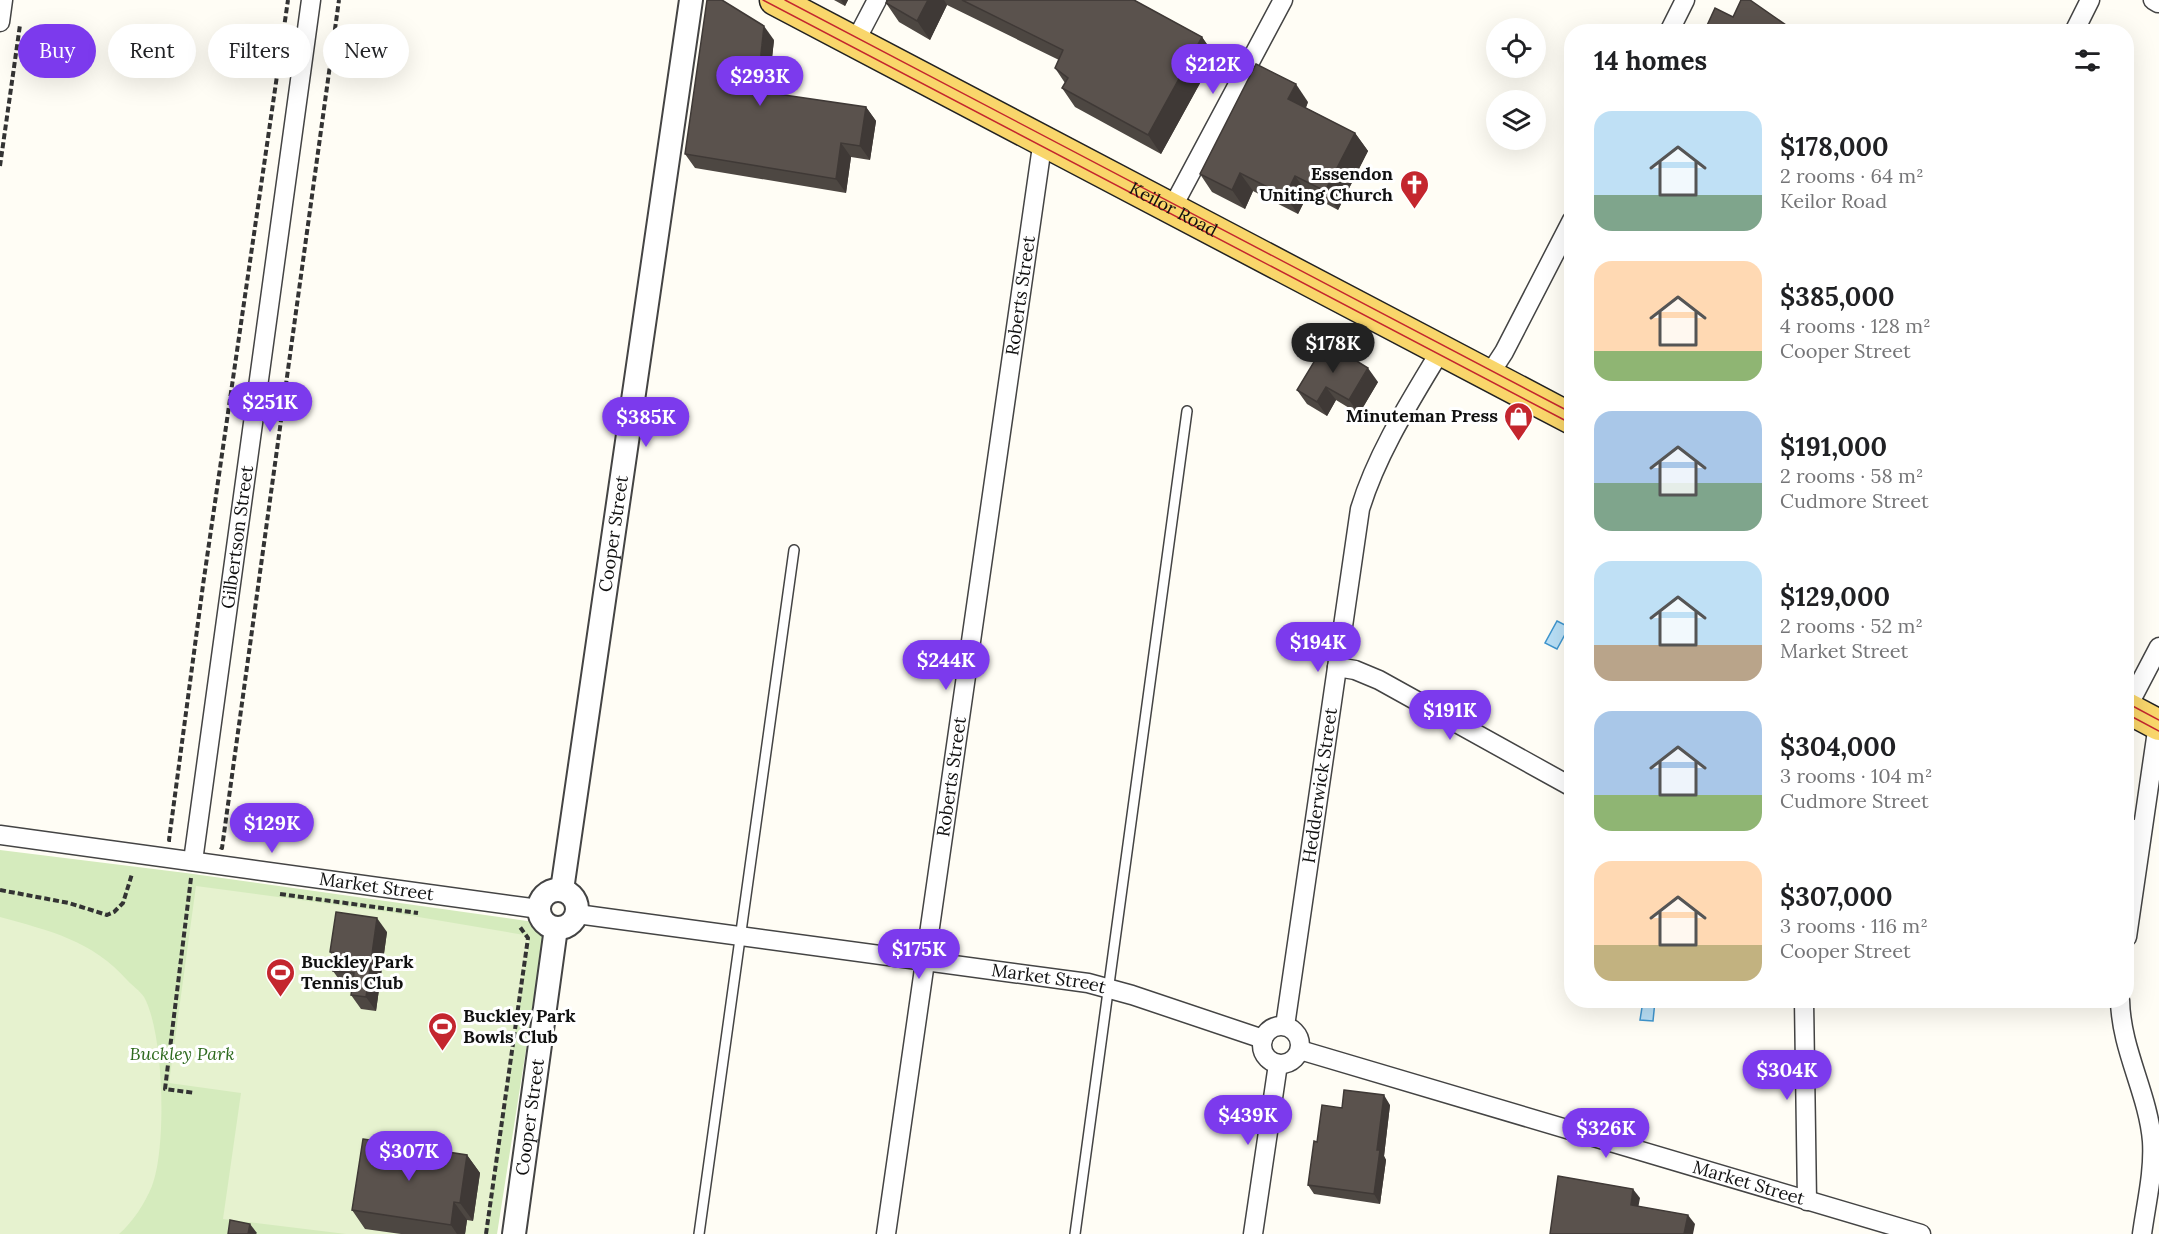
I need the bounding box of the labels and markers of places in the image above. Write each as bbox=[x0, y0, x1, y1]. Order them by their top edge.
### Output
pin: $212K bbox=[1171, 44, 1255, 95]
pin: $293K bbox=[718, 56, 802, 107]
place label: Essendon Uniting Church bbox=[1259, 162, 1394, 206]
church icon: Essendon Uniting Church bbox=[1398, 168, 1430, 210]
pin: $178K bbox=[1291, 323, 1375, 374]
pin: $251K bbox=[228, 382, 312, 433]
pin: $385K bbox=[604, 397, 688, 448]
shop icon: Minuteman Press bbox=[1503, 400, 1535, 442]
place label: Minuteman Press bbox=[1346, 404, 1498, 427]
pin: $194K bbox=[1276, 622, 1360, 673]
pin: $244K bbox=[904, 640, 988, 691]
pin: $191K bbox=[1408, 690, 1492, 741]
pin: $129K bbox=[230, 803, 314, 854]
pin: $175K bbox=[877, 929, 961, 980]
place label: Buckley Park Tennis Club bbox=[301, 950, 414, 994]
sports icon: Buckley Park Tennis Club bbox=[264, 956, 296, 998]
place label: Buckley Park Bowls Club bbox=[463, 1004, 576, 1048]
sports icon: Buckley Park Bowls Club bbox=[426, 1010, 458, 1052]
pin: $304K bbox=[1745, 1050, 1829, 1101]
pin: $439K bbox=[1206, 1095, 1290, 1146]
pin: $326K bbox=[1564, 1108, 1648, 1159]
pin: $307K bbox=[367, 1131, 451, 1182]

